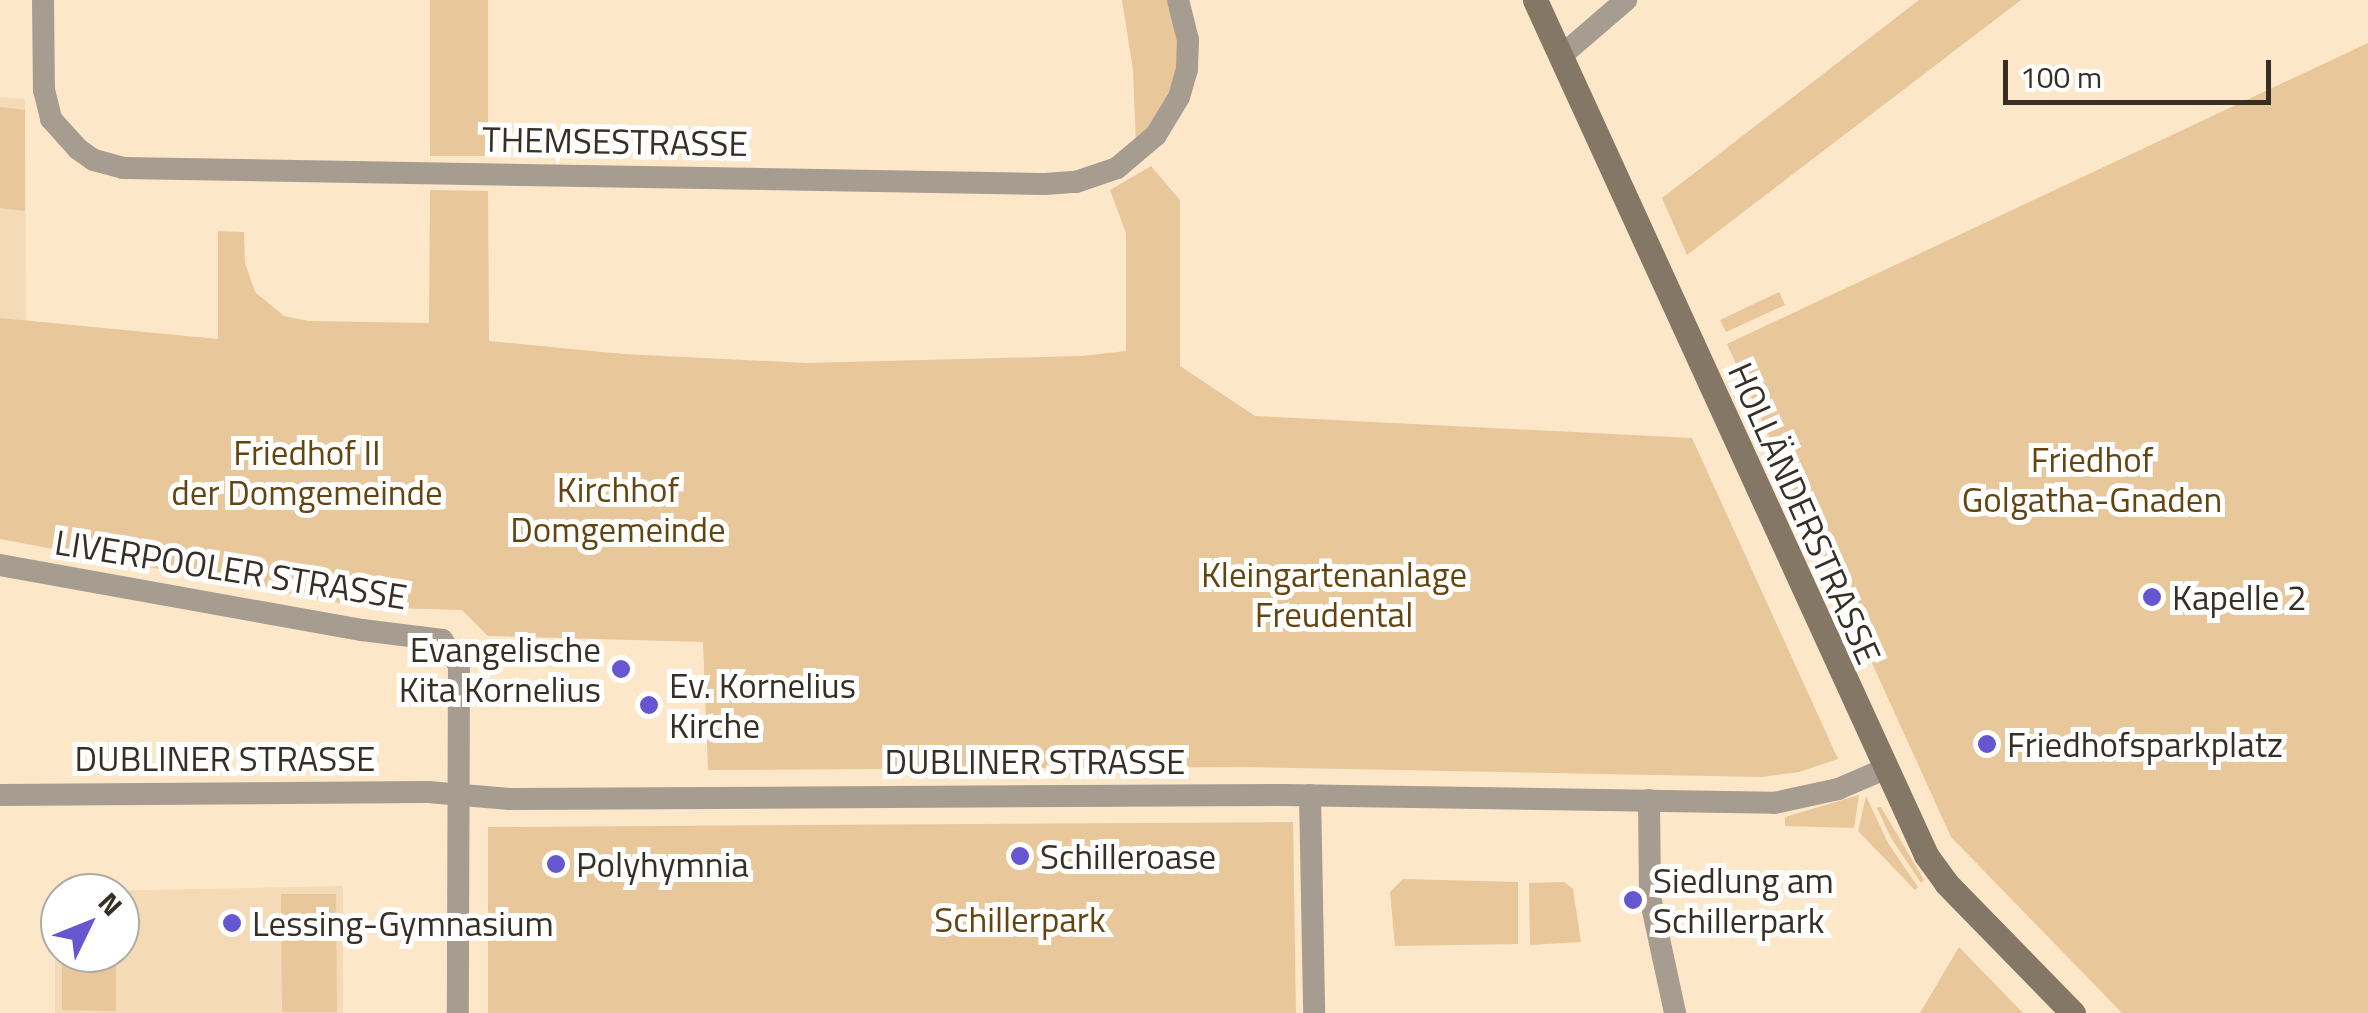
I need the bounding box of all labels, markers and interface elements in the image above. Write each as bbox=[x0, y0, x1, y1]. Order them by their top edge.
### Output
scale bar bbox=[2008, 40, 2276, 102]
text: 100 m bbox=[2020, 54, 2102, 100]
street label: THEMSESTRASSE bbox=[482, 118, 748, 164]
street label: HOLLÄNDERSTRASSE bbox=[1720, 356, 1890, 670]
park label: Friedhof II der Domgemeinde bbox=[171, 431, 443, 513]
park label: Friedhof Golgatha-Gnaden bbox=[1962, 438, 2222, 520]
park label: Kirchhof Domgemeinde bbox=[510, 468, 726, 550]
street label: LIVERPOOLER STRASSE bbox=[52, 520, 410, 618]
park label: Kleingartenanlage Freudental bbox=[1201, 553, 1467, 635]
place label: Kapelle 2 bbox=[2172, 576, 2307, 618]
marker: Kapelle 2 bbox=[2141, 586, 2163, 608]
place label: Evangelische Kita Kornelius bbox=[399, 628, 601, 710]
marker: Evangelische Kita Kornelius bbox=[610, 658, 632, 680]
place label: Ev. Kornelius Kirche bbox=[669, 664, 856, 746]
marker: Ev. Kornelius Kirche bbox=[638, 694, 660, 716]
place label: Friedhofsparkplatz bbox=[2007, 723, 2283, 765]
marker: Friedhofsparkplatz bbox=[1976, 733, 1998, 755]
street label: DUBLINER STRASSE bbox=[75, 737, 375, 779]
street label: DUBLINER STRASSE bbox=[885, 740, 1185, 782]
place label: Schilleroase bbox=[1040, 835, 1216, 877]
place label: Polyhymnia bbox=[576, 843, 749, 885]
marker: Schilleroase bbox=[1009, 845, 1031, 867]
marker: Polyhymnia bbox=[545, 853, 567, 875]
place label: Siedlung am Schillerpark bbox=[1653, 859, 1834, 941]
north arrow bbox=[40, 873, 140, 973]
text: N bbox=[89, 882, 133, 925]
marker: Siedlung am Schillerpark bbox=[1622, 889, 1644, 911]
park label: Schillerpark bbox=[934, 898, 1106, 940]
place label: Lessing-Gymnasium bbox=[252, 902, 554, 944]
marker: Lessing-Gymnasium bbox=[221, 912, 243, 934]

